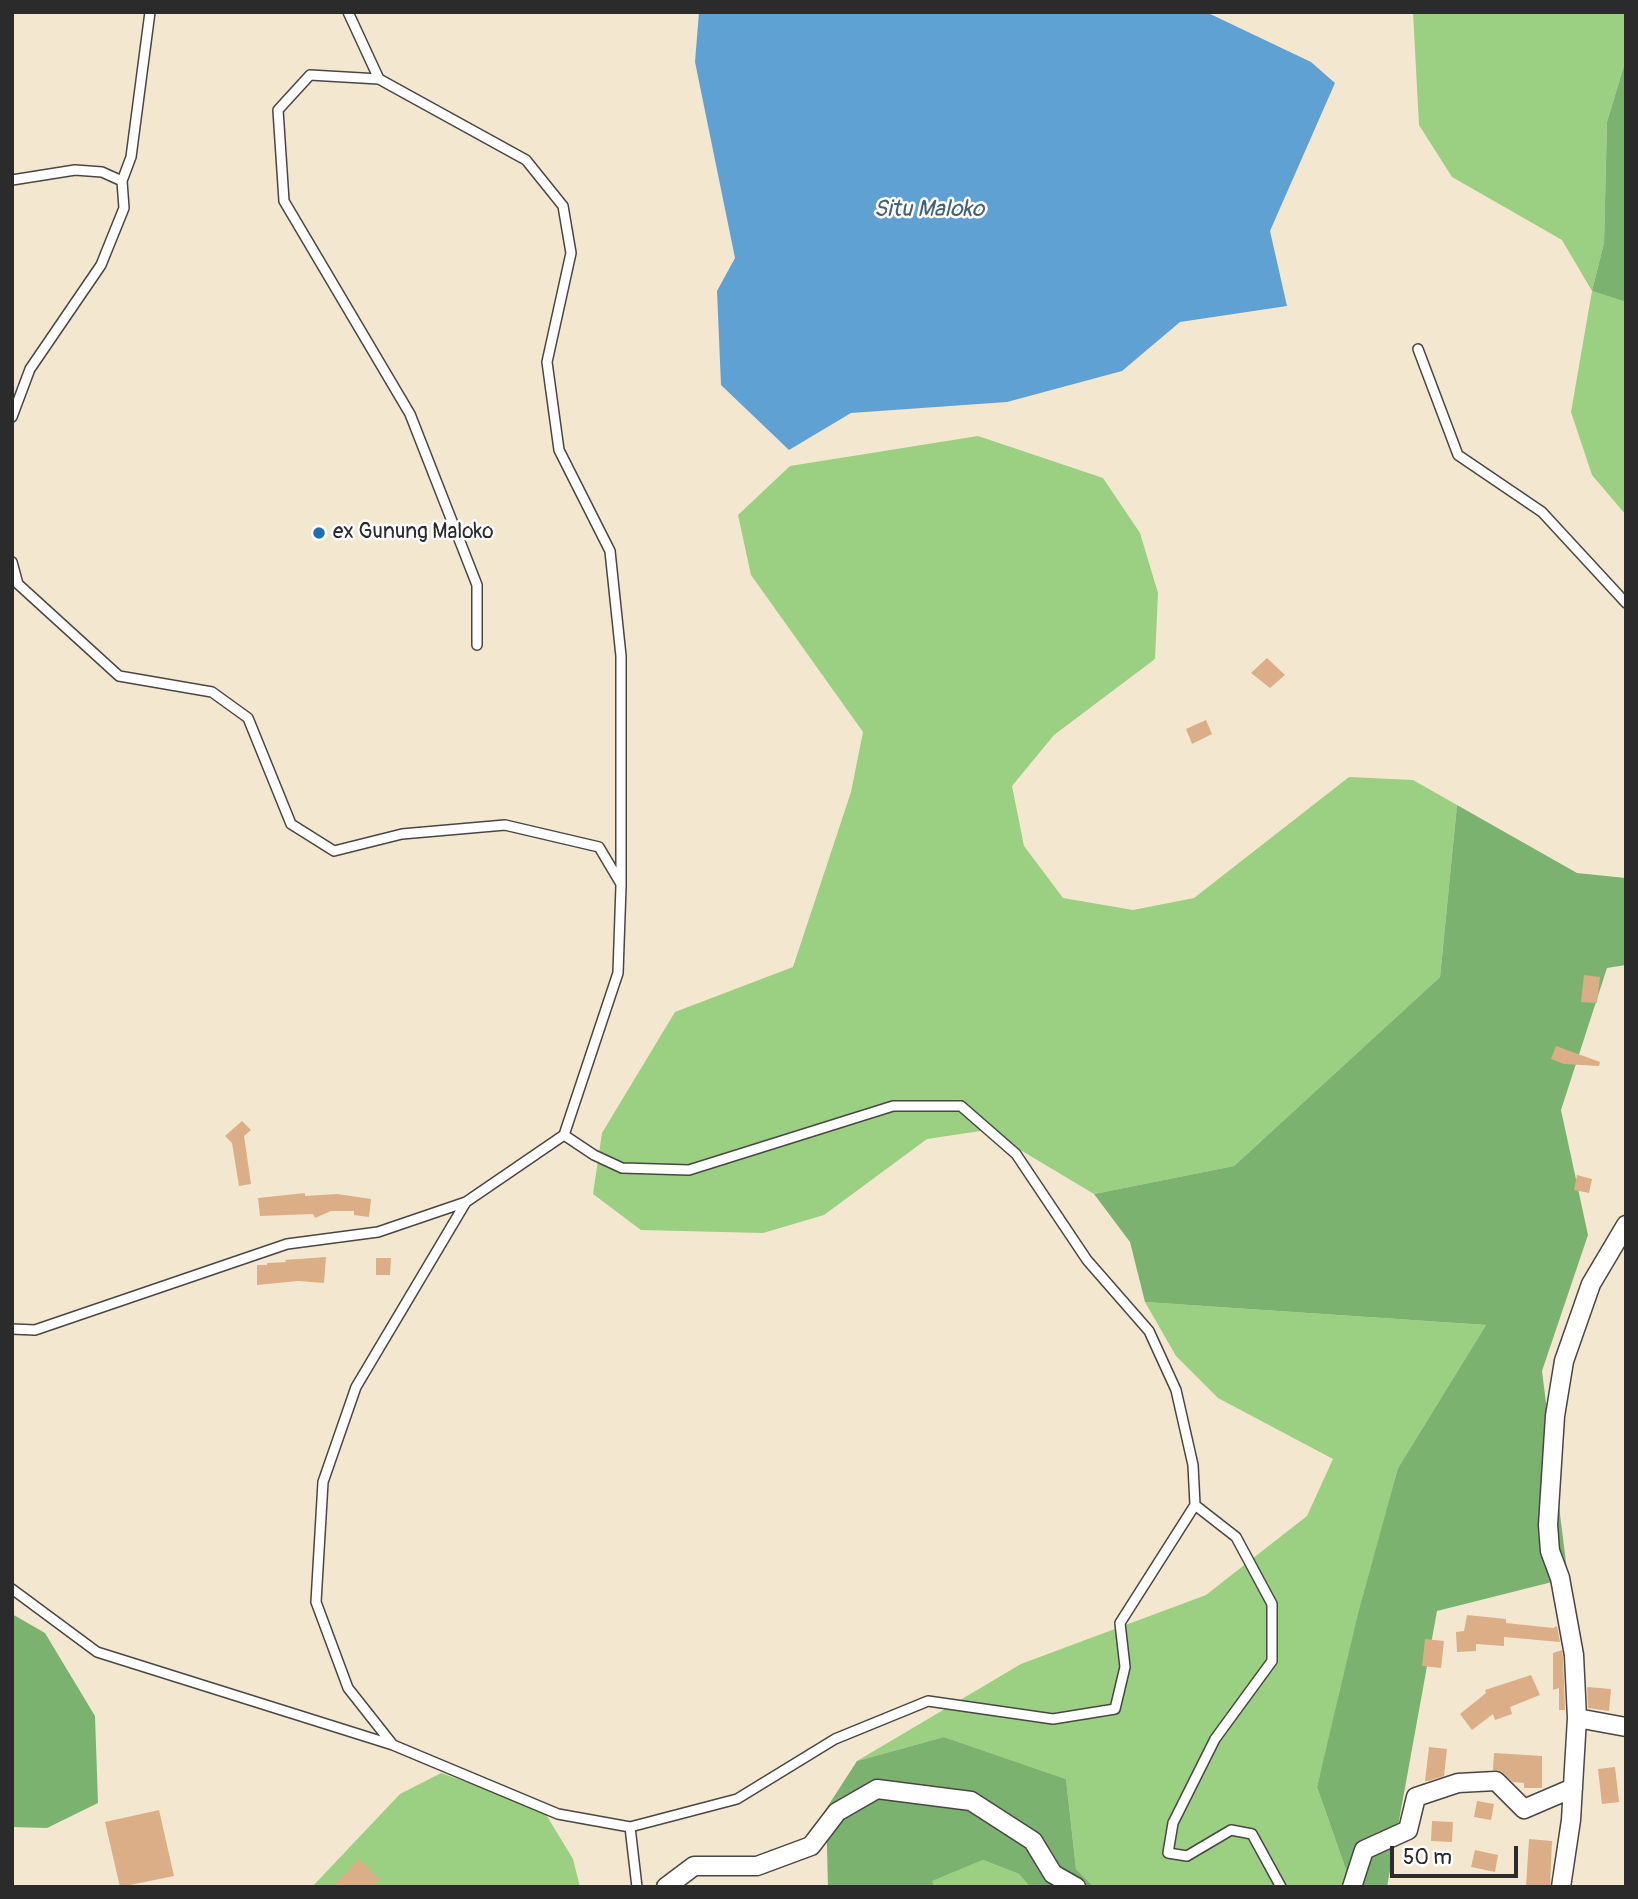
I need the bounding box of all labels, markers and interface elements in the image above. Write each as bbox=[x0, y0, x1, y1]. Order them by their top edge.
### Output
water label: Situ Maloko bbox=[874, 196, 984, 224]
place label: ex Gunung Maloko bbox=[333, 520, 494, 546]
marker: ex Gunung Maloko bbox=[311, 525, 327, 541]
scale bar bbox=[1393, 1832, 1521, 1876]
text: 50 m bbox=[1403, 1844, 1452, 1871]

